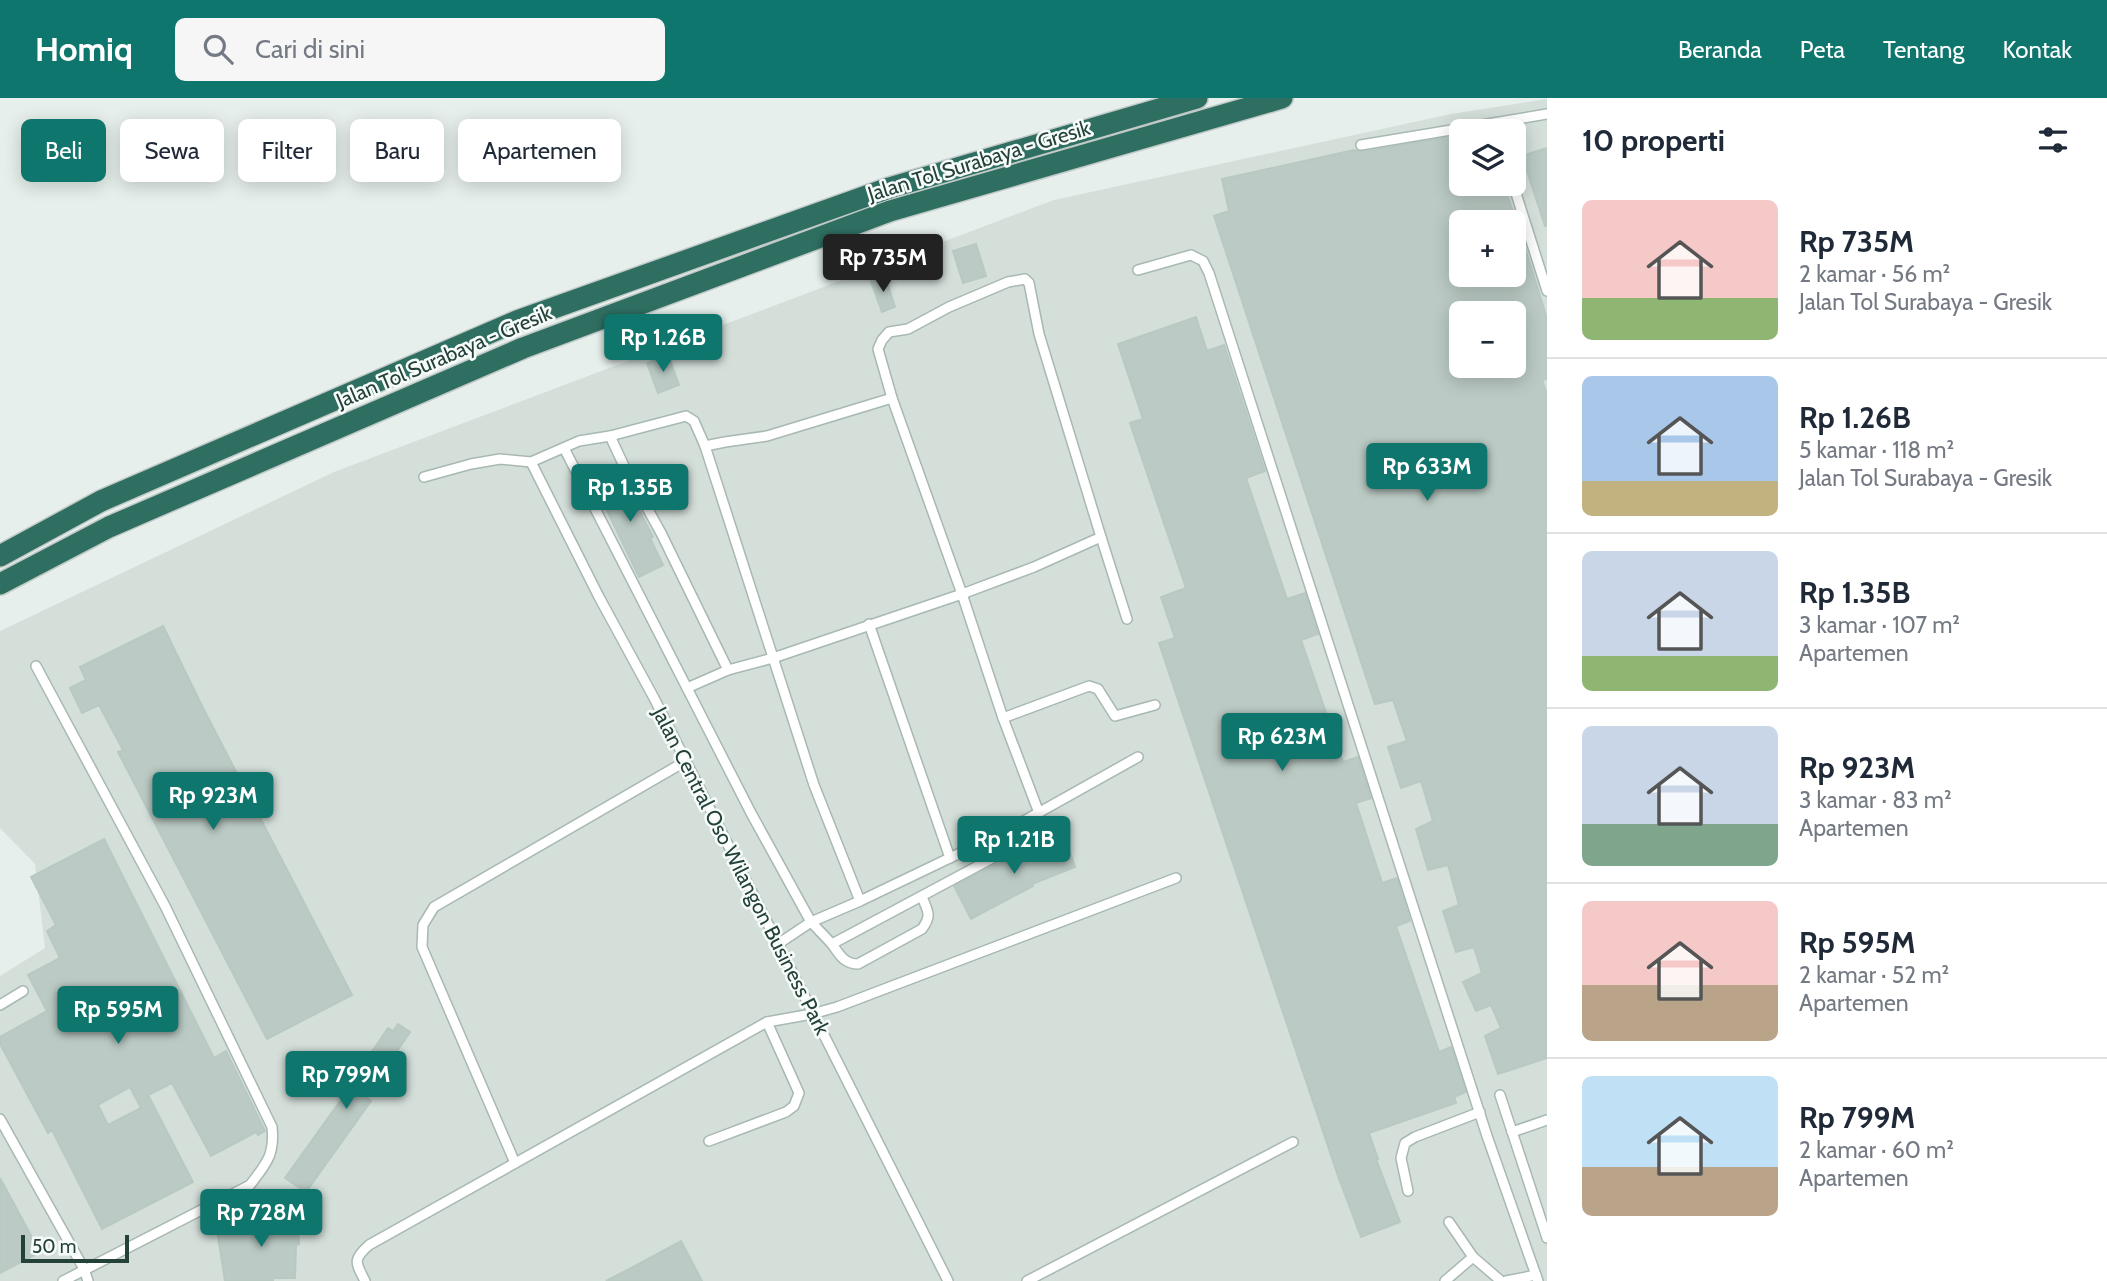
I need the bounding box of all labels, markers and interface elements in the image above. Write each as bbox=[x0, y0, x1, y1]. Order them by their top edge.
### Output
search box bbox=[175, 18, 665, 81]
text: Homiq bbox=[35, 29, 133, 69]
icon: search bbox=[199, 30, 237, 68]
text: Cari di sini bbox=[255, 33, 365, 65]
text: Beranda bbox=[1678, 35, 1762, 64]
text: Peta bbox=[1800, 35, 1845, 64]
text: Tentang bbox=[1883, 35, 1964, 64]
text: Kontak bbox=[2002, 35, 2072, 64]
street label: Jalan Tol Surabaya - Gresik bbox=[864, 115, 1094, 207]
chip: Beli bbox=[21, 119, 106, 182]
chip: Sewa bbox=[120, 119, 224, 182]
chip: Filter bbox=[238, 119, 336, 182]
chip: Baru bbox=[350, 119, 444, 182]
chip: Apartemen bbox=[458, 119, 621, 182]
map controls bbox=[1449, 119, 1526, 378]
button: layers bbox=[1449, 119, 1526, 196]
icon: filters bbox=[2034, 121, 2072, 159]
text: 10 properti bbox=[1582, 122, 1725, 159]
button: + bbox=[1449, 210, 1526, 287]
text: Rp 735M bbox=[1799, 223, 1914, 260]
icon: home bbox=[1638, 228, 1722, 312]
pin: Rp 735M bbox=[818, 234, 948, 294]
text: Rp 735M bbox=[839, 243, 927, 271]
text: 2 kamar · 56 m² bbox=[1799, 260, 1950, 288]
text: Jalan Tol Surabaya - Gresik bbox=[1799, 288, 2052, 316]
street label: Jalan Tol Surabaya - Gresik bbox=[332, 300, 556, 414]
button: − bbox=[1449, 301, 1526, 378]
pin: Rp 1.26B bbox=[591, 314, 735, 374]
text: Rp 1.26B bbox=[620, 323, 706, 351]
text: Rp 1.26B bbox=[1799, 399, 1911, 436]
icon: home bbox=[1638, 404, 1722, 488]
text: 5 kamar · 118 m² bbox=[1799, 436, 1954, 464]
pin: Rp 633M bbox=[1362, 444, 1492, 503]
text: Rp 633M bbox=[1382, 452, 1472, 480]
pin: Rp 1.35B bbox=[558, 464, 702, 524]
text: Jalan Tol Surabaya - Gresik bbox=[1799, 464, 2052, 492]
text: Rp 1.35B bbox=[587, 473, 673, 501]
text: Rp 1.35B bbox=[1799, 574, 1910, 611]
icon: home bbox=[1638, 579, 1722, 663]
text: 3 kamar · 107 m² bbox=[1799, 611, 1960, 639]
text: Apartemen bbox=[1799, 639, 1909, 667]
street label: Jalan Central Oso Wilangon Business Park bbox=[647, 702, 836, 1039]
pin: Rp 623M bbox=[1217, 714, 1347, 773]
text: Rp 623M bbox=[1237, 722, 1327, 750]
text: Rp 923M bbox=[1799, 749, 1915, 786]
icon: home bbox=[1638, 754, 1722, 838]
pin: Rp 923M bbox=[148, 772, 278, 832]
text: Rp 923M bbox=[168, 781, 258, 809]
text: 3 kamar · 83 m² bbox=[1799, 786, 1952, 814]
text: Apartemen bbox=[1799, 814, 1909, 842]
pin: Rp 1.21B bbox=[942, 816, 1086, 876]
text: Rp 1.21B bbox=[973, 825, 1055, 853]
text: Rp 595M bbox=[1799, 924, 1916, 961]
icon: home bbox=[1638, 929, 1722, 1013]
text: 2 kamar · 52 m² bbox=[1799, 961, 1949, 989]
pin: Rp 595M bbox=[53, 986, 183, 1046]
text: Apartemen bbox=[1799, 989, 1909, 1017]
text: Rp 595M bbox=[73, 995, 163, 1023]
pin: Rp 799M bbox=[281, 1052, 411, 1111]
text: Rp 799M bbox=[301, 1060, 391, 1088]
text: Rp 799M bbox=[1799, 1099, 1915, 1136]
icon: home bbox=[1638, 1104, 1722, 1188]
text: 2 kamar · 60 m² bbox=[1799, 1136, 1954, 1164]
text: Apartemen bbox=[1799, 1164, 1909, 1192]
pin: Rp 728M bbox=[196, 1190, 326, 1249]
text: Rp 728M bbox=[216, 1198, 306, 1226]
scale bar bbox=[21, 1232, 130, 1264]
text: 50 m bbox=[32, 1235, 76, 1258]

